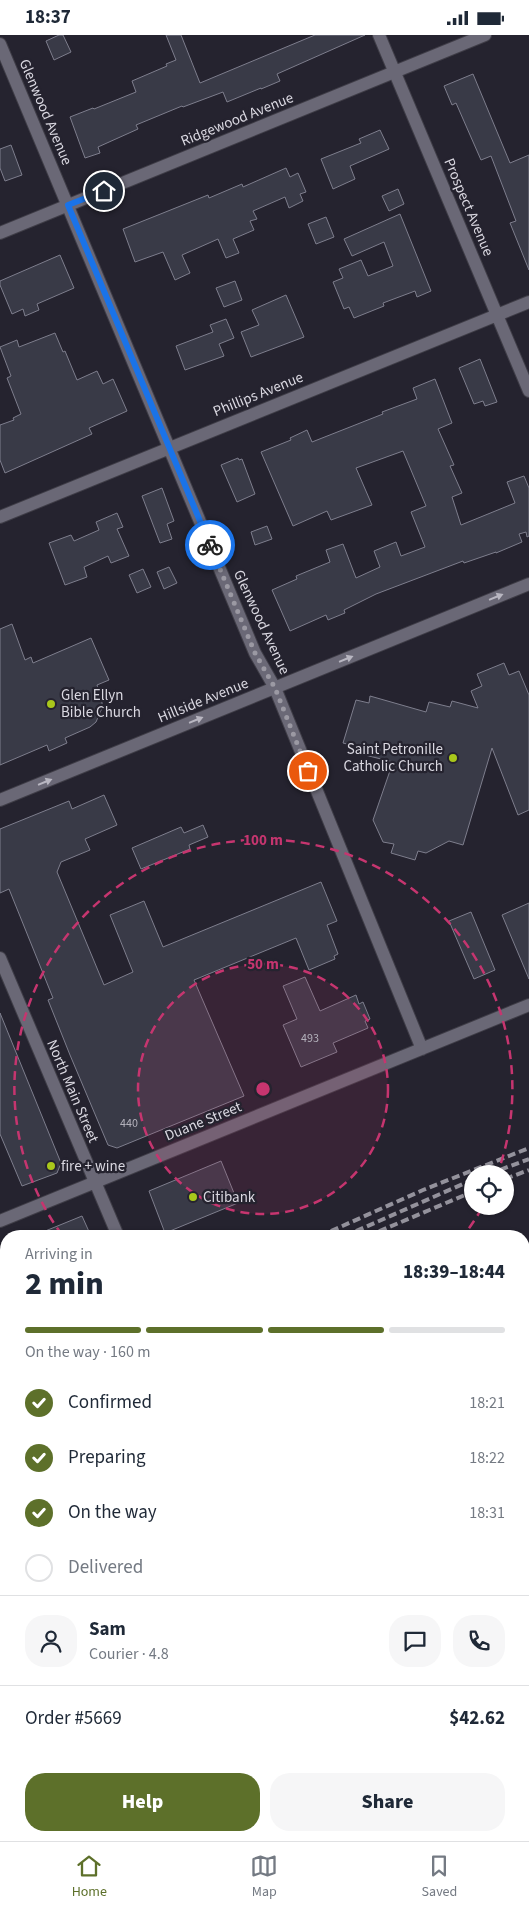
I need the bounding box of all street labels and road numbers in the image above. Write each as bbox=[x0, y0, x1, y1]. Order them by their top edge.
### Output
street label: Glenwood Avenue bbox=[14, 56, 77, 168]
street label: Ridgewood Avenue bbox=[178, 87, 297, 152]
street label: Prospect Avenue bbox=[438, 155, 499, 259]
street label: Phillips Avenue bbox=[210, 367, 306, 422]
street label: Glenwood Avenue bbox=[228, 566, 295, 678]
street label: Hillside Avenue bbox=[155, 673, 252, 728]
street label: North Main Street bbox=[41, 1036, 104, 1146]
street label: Duane Street bbox=[162, 1097, 245, 1146]

